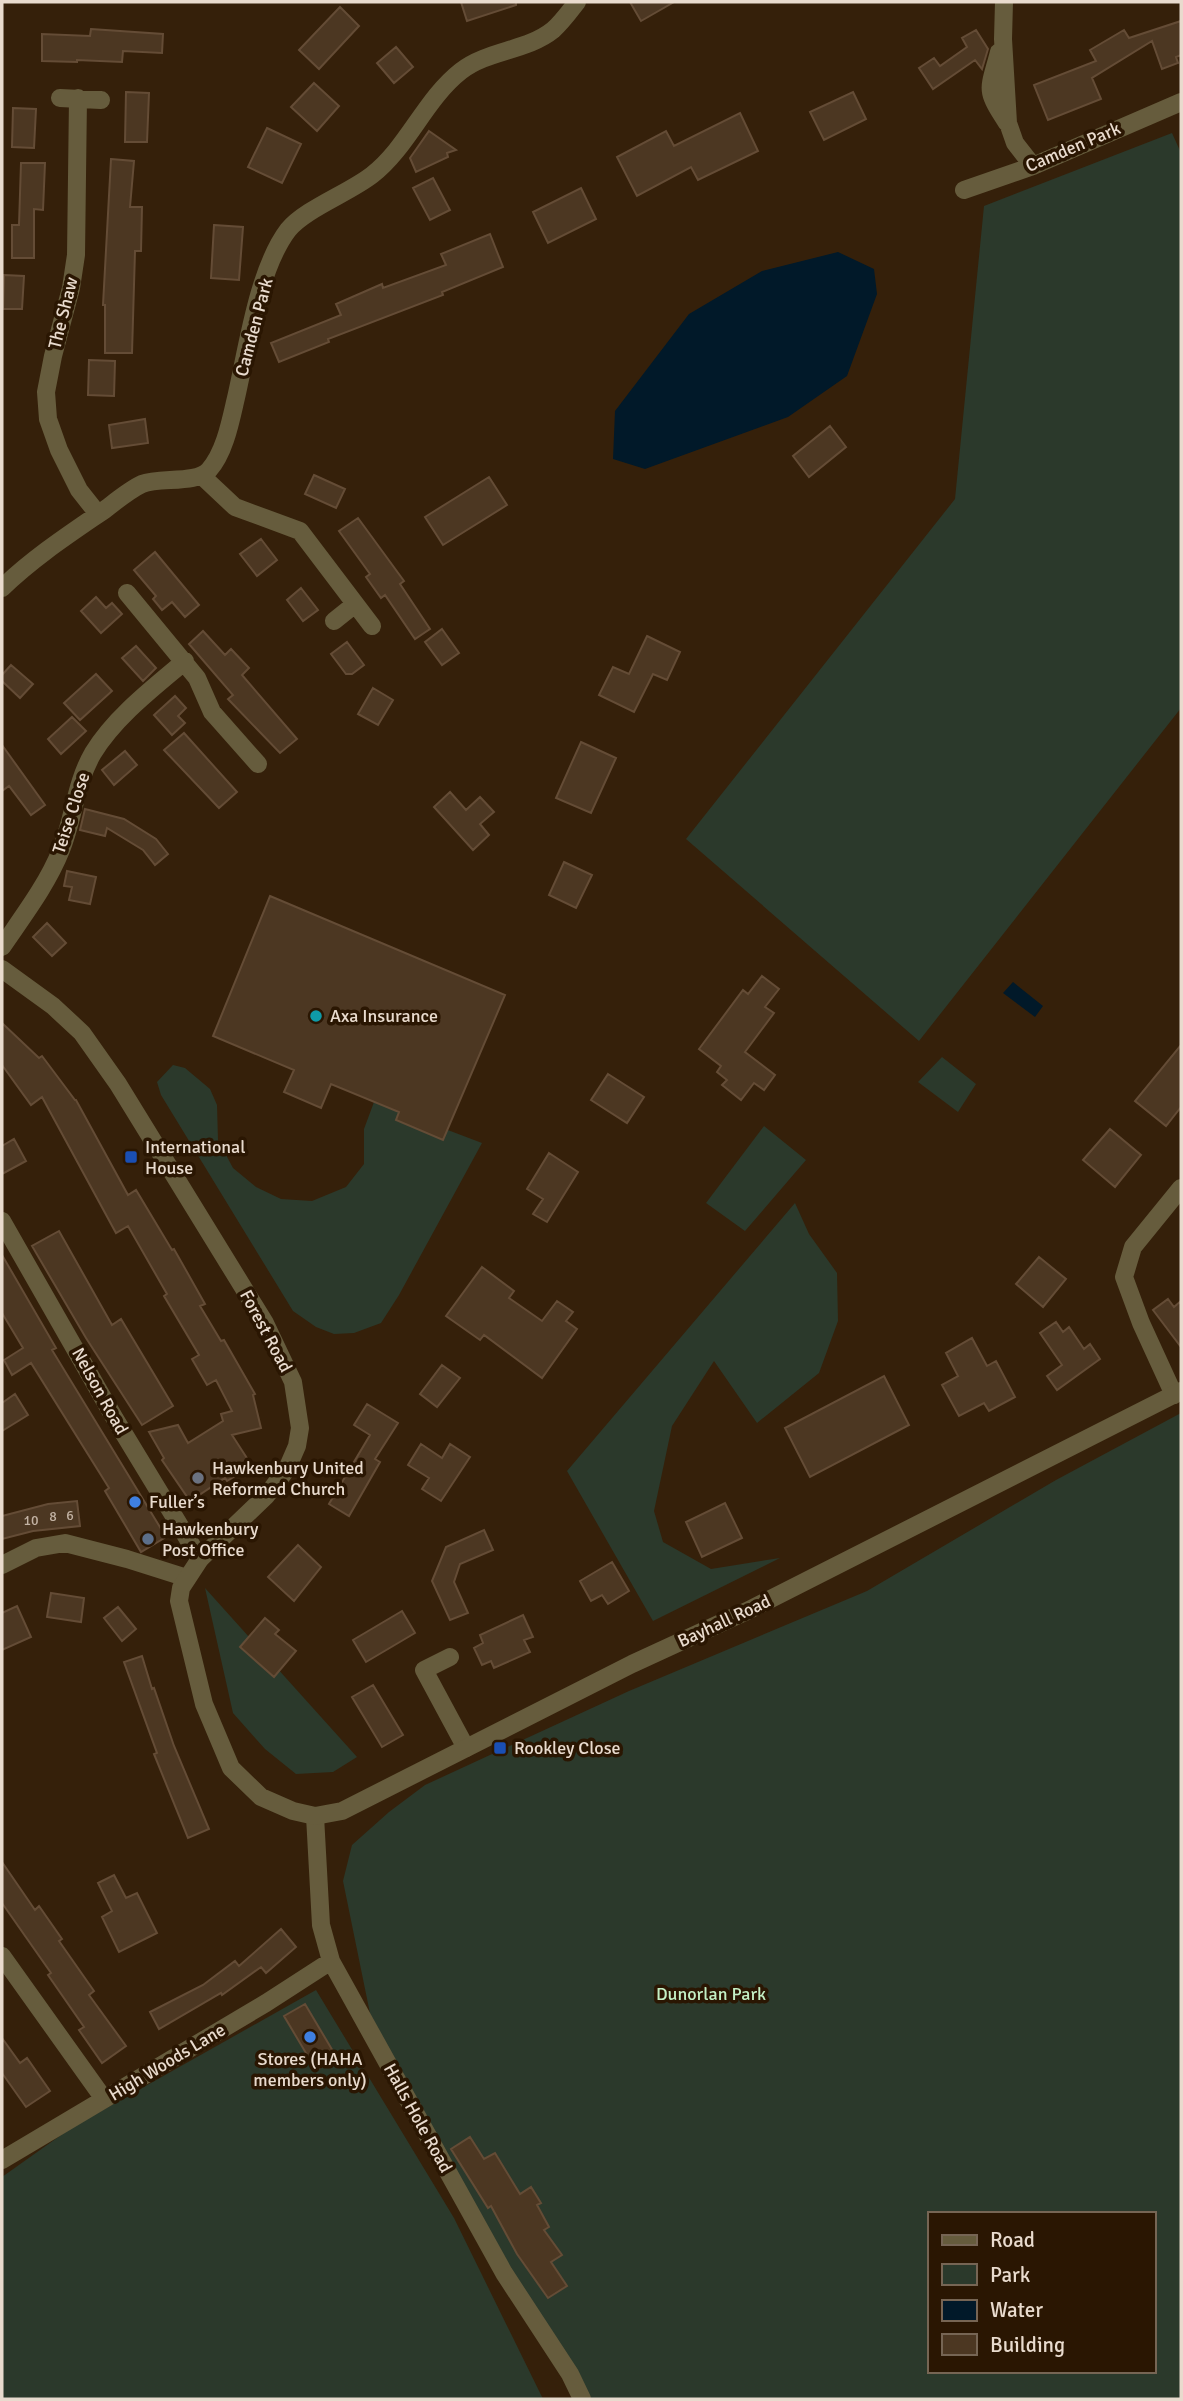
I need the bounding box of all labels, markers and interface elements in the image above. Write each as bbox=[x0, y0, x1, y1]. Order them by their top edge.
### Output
street label: Camden Park bbox=[1022, 117, 1124, 177]
street label: The Shaw bbox=[43, 275, 83, 351]
street label: Camden Park bbox=[230, 275, 278, 379]
street label: Teise Close bbox=[48, 770, 94, 856]
place label: Axa Insurance bbox=[330, 1005, 438, 1027]
marker: Axa Insurance bbox=[308, 1008, 324, 1024]
place label: International House bbox=[145, 1136, 246, 1179]
marker: International House bbox=[123, 1149, 139, 1165]
street label: Forest Road bbox=[235, 1286, 297, 1376]
street label: Nelson Road bbox=[67, 1344, 133, 1438]
place label: Hawkenbury United Reformed Church bbox=[212, 1457, 364, 1500]
marker: Hawkenbury United Reformed Church bbox=[190, 1470, 206, 1486]
place label: Fuller’s bbox=[149, 1491, 205, 1513]
marker: Fuller’s bbox=[127, 1494, 143, 1510]
house number: 6 bbox=[66, 1507, 74, 1524]
house number: 8 bbox=[49, 1508, 57, 1525]
house number: 10 bbox=[23, 1512, 39, 1529]
place label: Hawkenbury Post Office bbox=[162, 1518, 259, 1561]
marker: Hawkenbury Post Office bbox=[140, 1531, 156, 1547]
street label: Bayhall Road bbox=[674, 1590, 774, 1652]
place label: Rookley Close bbox=[514, 1737, 621, 1759]
marker: Rookley Close bbox=[492, 1740, 508, 1756]
park label: Dunorlan Park bbox=[656, 1983, 766, 2005]
street label: High Woods Lane bbox=[105, 2019, 229, 2105]
marker: Stores (HAHA members only) bbox=[302, 2029, 318, 2045]
place label: Stores (HAHA members only) bbox=[253, 2048, 367, 2091]
street label: Halls Hole Road bbox=[379, 2059, 457, 2177]
legend bbox=[928, 2212, 1155, 2373]
text: Road bbox=[990, 2227, 1035, 2253]
text: Park bbox=[990, 2262, 1031, 2288]
text: Water bbox=[990, 2297, 1043, 2323]
text: Building bbox=[990, 2332, 1065, 2358]

